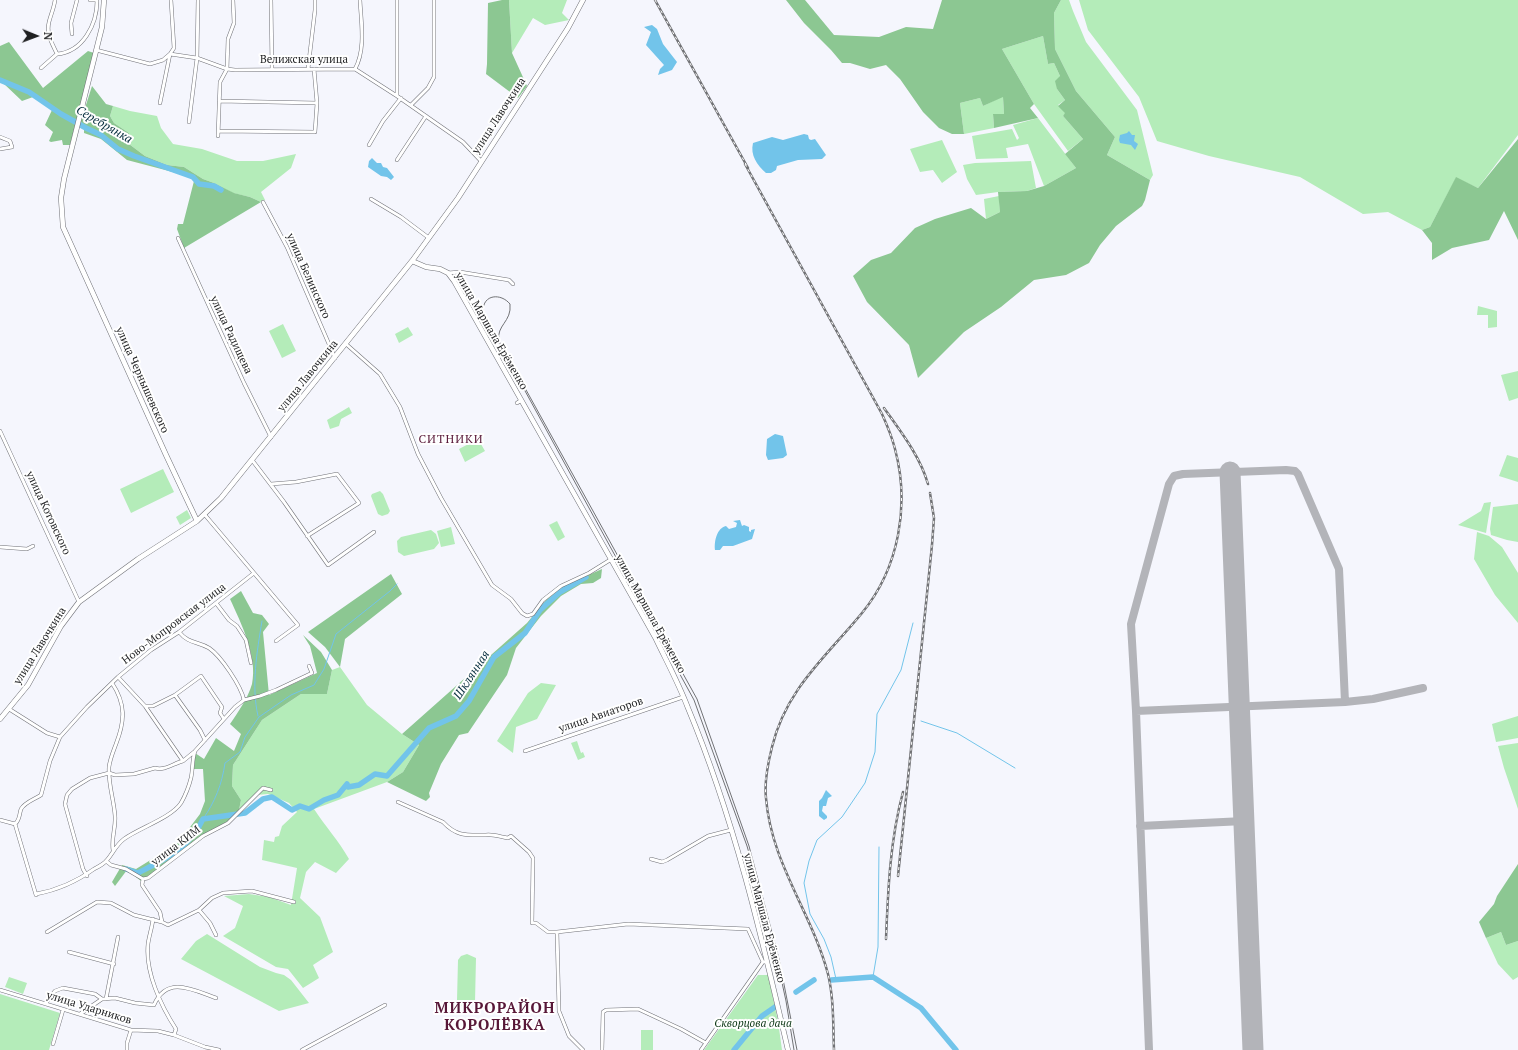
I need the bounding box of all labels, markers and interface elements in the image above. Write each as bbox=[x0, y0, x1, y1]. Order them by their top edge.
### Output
north arrow bbox=[16, 16, 56, 56]
text: N bbox=[41, 32, 55, 41]
street label: Велижская улица bbox=[260, 53, 348, 67]
street label: улица Лавочкина bbox=[469, 75, 529, 157]
water label: Серебрянка bbox=[73, 103, 135, 147]
street label: улица Белинского bbox=[283, 231, 333, 321]
street label: улица Маршала Ерёменко bbox=[452, 270, 530, 392]
street label: улица Радищева bbox=[207, 294, 255, 376]
street label: улица Чернышевского bbox=[113, 325, 171, 435]
street label: улица Лавочкина bbox=[275, 337, 341, 415]
district label: СИТНИКИ bbox=[418, 433, 484, 447]
street label: улица Котовского bbox=[23, 469, 73, 557]
street label: улица Маршала Ерёменко bbox=[612, 552, 688, 676]
street label: Ново-Мопровская улица bbox=[119, 581, 229, 667]
street label: улица Лавочкина bbox=[11, 605, 69, 687]
water label: Шклянная bbox=[451, 648, 493, 702]
street label: улица Авиаторов bbox=[557, 694, 645, 736]
street label: улица КИМ bbox=[149, 823, 203, 869]
street label: улица Маршала Ерёменко bbox=[740, 852, 788, 984]
street label: улица Ударников bbox=[45, 989, 133, 1027]
district label: МИКРОРАЙОН КОРОЛЁВКА bbox=[435, 1000, 555, 1035]
park label: Скворцова дача bbox=[714, 1017, 792, 1031]

